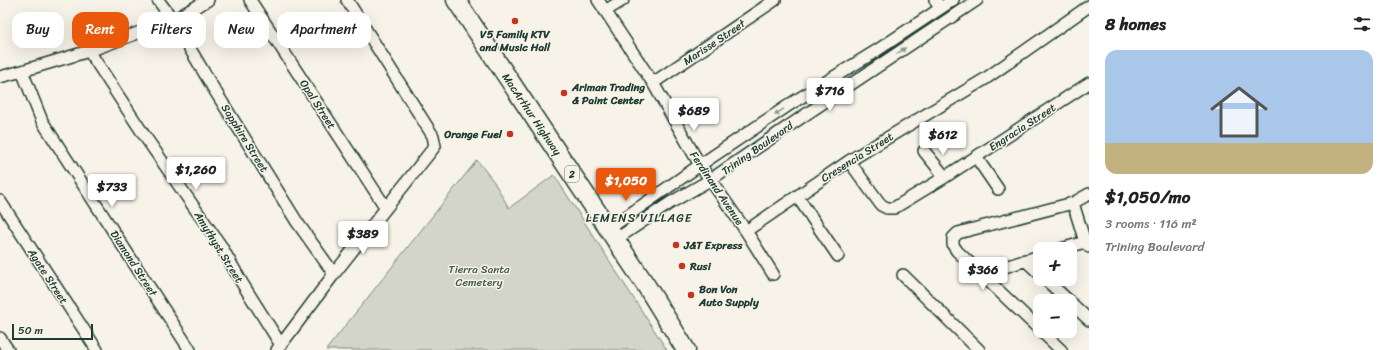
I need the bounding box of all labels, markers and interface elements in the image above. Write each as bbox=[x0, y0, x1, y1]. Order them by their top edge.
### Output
text: 8 homes bbox=[1105, 9, 1166, 39]
chip: Buy bbox=[12, 12, 64, 48]
chip: Rent bbox=[72, 12, 129, 48]
chip: Filters bbox=[137, 12, 206, 48]
chip: New bbox=[214, 12, 269, 48]
chip: Apartment bbox=[277, 12, 371, 48]
icon: filters bbox=[1351, 13, 1373, 35]
street label: Marisse Street bbox=[679, 14, 750, 70]
marker: V5 Family KTV and Music Hall bbox=[510, 16, 520, 26]
place label: V5 Family KTV and Music Hall bbox=[479, 25, 551, 57]
one-way arrow bbox=[895, 47, 906, 54]
street label: MacArthur Highway bbox=[497, 69, 567, 160]
street label: Opal Street bbox=[294, 76, 341, 133]
icon: home bbox=[1203, 76, 1275, 148]
place label: Ariman Trading & Paint Center bbox=[571, 78, 646, 110]
pin: $716 bbox=[806, 78, 854, 112]
text: $716 bbox=[815, 79, 845, 102]
marker: Ariman Trading & Paint Center bbox=[559, 88, 569, 98]
pin: $689 bbox=[670, 98, 718, 132]
street label: Engracia Street bbox=[985, 98, 1060, 156]
text: $689 bbox=[678, 99, 710, 122]
street label: Sapphire Street bbox=[216, 100, 273, 176]
one-way arrow bbox=[773, 108, 784, 116]
street label: Trining Boulevard bbox=[717, 116, 798, 180]
pin: $612 bbox=[919, 122, 967, 156]
text: $612 bbox=[928, 123, 958, 146]
place label: Orange Fuel bbox=[443, 125, 503, 144]
street label: Cresencia Street bbox=[817, 127, 897, 187]
marker: Orange Fuel bbox=[505, 129, 515, 139]
street label: Ferdinand Avenue bbox=[685, 147, 749, 230]
pin: $1,260 bbox=[163, 157, 229, 191]
text: $1,260 bbox=[176, 158, 216, 181]
road number: 2 bbox=[565, 166, 579, 182]
pin: $1,050 bbox=[593, 168, 659, 202]
text: $1,050 bbox=[605, 169, 647, 192]
pin: $733 bbox=[88, 174, 136, 208]
text: $733 bbox=[97, 175, 127, 198]
text: $1,050/mo bbox=[1105, 182, 1190, 212]
street label: Amythyst Street bbox=[188, 207, 248, 287]
district label: LEMENS VILLAGE bbox=[586, 207, 693, 229]
text: 3 rooms · 116 m² bbox=[1105, 212, 1197, 235]
pin: $389 bbox=[339, 221, 387, 255]
text: $389 bbox=[347, 222, 379, 245]
street label: Diamond Street bbox=[105, 226, 162, 301]
text: Trining Boulevard bbox=[1105, 235, 1204, 258]
place label: J&T Express bbox=[683, 236, 744, 255]
marker: J&T Express bbox=[671, 240, 681, 250]
map controls bbox=[1033, 242, 1077, 338]
button: + bbox=[1033, 242, 1077, 286]
street label: Agate Street bbox=[22, 244, 73, 308]
place label: Rusi bbox=[689, 257, 712, 276]
pin: $366 bbox=[959, 257, 1007, 291]
text: $366 bbox=[968, 258, 998, 281]
park label: Tierra Santa Cemetery bbox=[449, 260, 510, 292]
marker: Rusi bbox=[677, 261, 687, 271]
place label: Bon Von Auto Supply bbox=[698, 280, 759, 312]
marker: Bon Von Auto Supply bbox=[686, 290, 696, 300]
button: − bbox=[1033, 294, 1077, 338]
text: 50 m bbox=[18, 321, 43, 340]
scale bar bbox=[12, 322, 93, 341]

